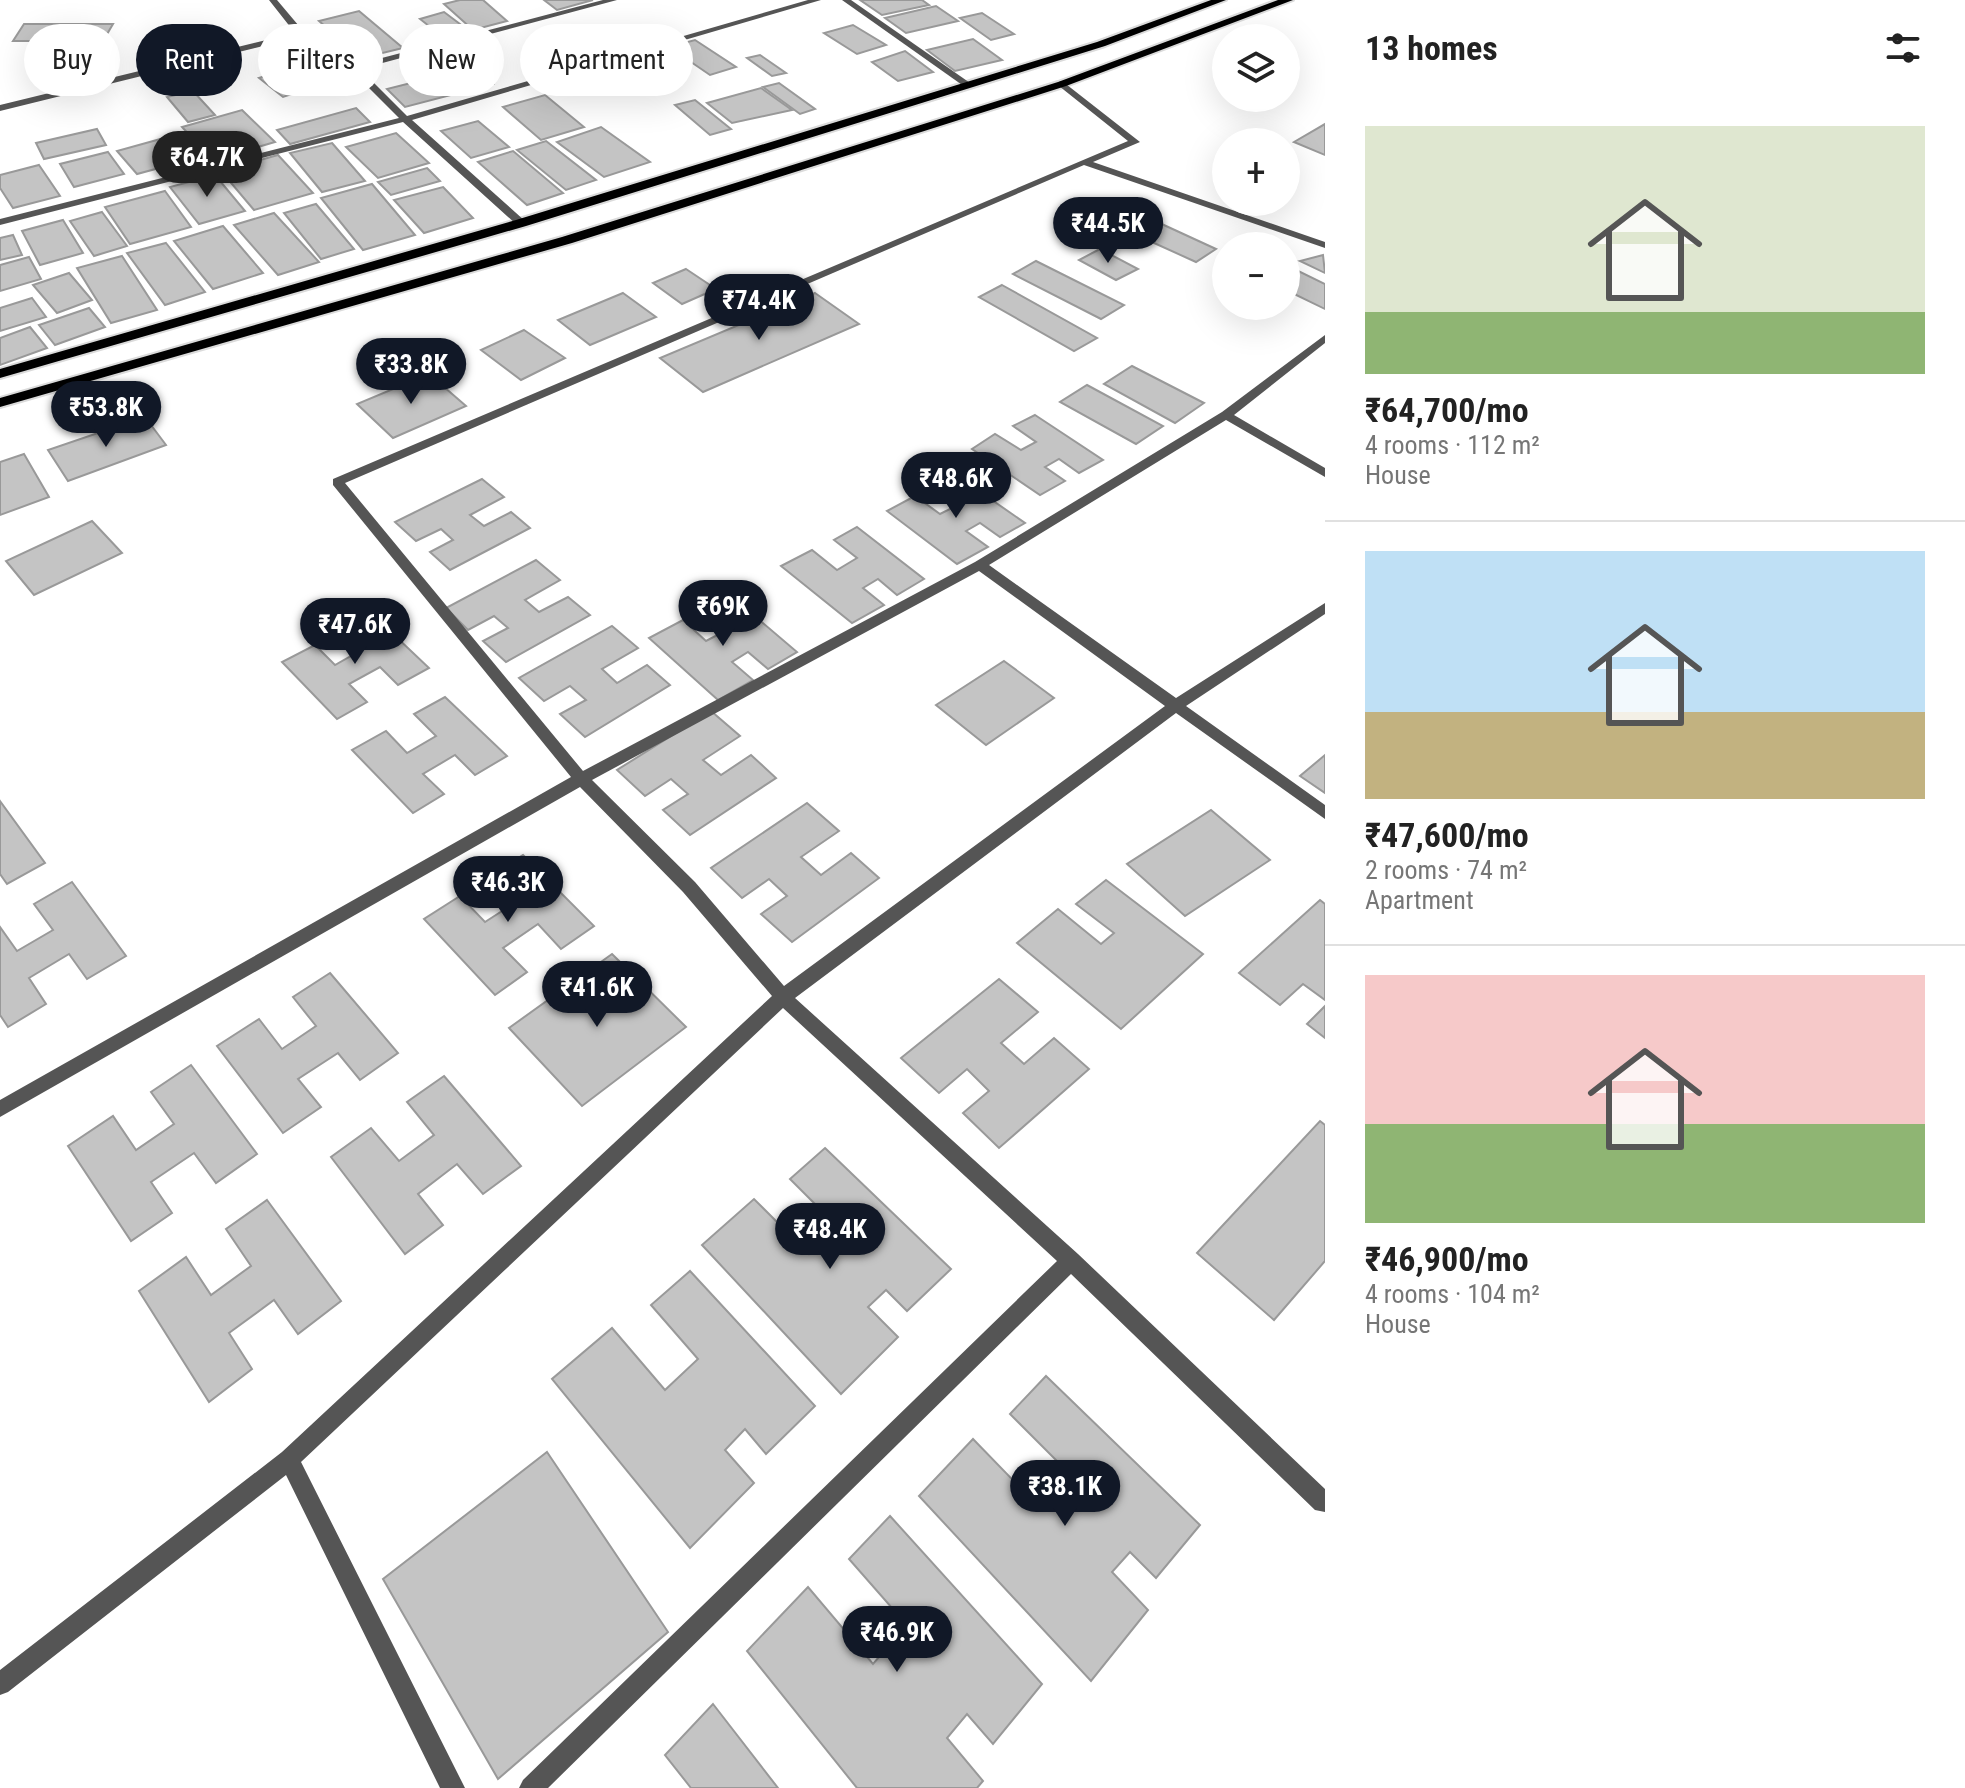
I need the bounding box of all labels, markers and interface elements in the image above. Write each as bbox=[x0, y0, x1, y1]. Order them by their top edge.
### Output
chip: Buy bbox=[24, 24, 120, 96]
chip: Rent bbox=[136, 24, 242, 96]
chip: Filters bbox=[258, 24, 383, 96]
chip: New bbox=[399, 24, 504, 96]
chip: Apartment bbox=[520, 24, 693, 96]
map controls bbox=[1212, 24, 1300, 320]
button: layers bbox=[1212, 24, 1300, 112]
icon: filters bbox=[1881, 26, 1925, 70]
text: 13 homes bbox=[1365, 28, 1498, 68]
button: + bbox=[1212, 128, 1300, 216]
pin: ₹64.7K bbox=[142, 131, 272, 199]
text: ₹64.7K bbox=[170, 142, 244, 172]
icon: home bbox=[1573, 178, 1717, 322]
pin: ₹44.5K bbox=[1043, 197, 1173, 265]
text: ₹44.5K bbox=[1071, 208, 1145, 238]
button: − bbox=[1212, 232, 1300, 320]
pin: ₹74.4K bbox=[694, 274, 824, 342]
text: ₹74.4K bbox=[722, 285, 796, 315]
pin: ₹33.8K bbox=[346, 338, 476, 406]
text: ₹33.8K bbox=[374, 349, 448, 379]
pin: ₹53.8K bbox=[41, 381, 171, 449]
text: ₹64,700/mo bbox=[1365, 390, 1529, 430]
text: ₹53.8K bbox=[69, 392, 143, 422]
text: 4 rooms · 112 m² bbox=[1365, 430, 1540, 460]
pin: ₹48.6K bbox=[891, 452, 1021, 520]
text: House bbox=[1365, 460, 1431, 490]
text: ₹48.6K bbox=[919, 463, 993, 493]
pin: ₹69K bbox=[676, 580, 770, 648]
text: ₹69K bbox=[697, 591, 749, 621]
pin: ₹47.6K bbox=[290, 598, 420, 666]
icon: home bbox=[1573, 603, 1717, 747]
text: ₹47.6K bbox=[318, 609, 392, 639]
text: ₹47,600/mo bbox=[1365, 815, 1529, 855]
text: 2 rooms · 74 m² bbox=[1365, 855, 1527, 885]
pin: ₹46.3K bbox=[443, 856, 573, 924]
text: ₹46.3K bbox=[471, 867, 545, 897]
text: Apartment bbox=[1365, 885, 1474, 915]
pin: ₹41.6K bbox=[532, 961, 662, 1029]
text: ₹41.6K bbox=[560, 972, 634, 1002]
icon: home bbox=[1573, 1027, 1717, 1171]
pin: ₹48.4K bbox=[765, 1203, 895, 1271]
text: ₹48.4K bbox=[793, 1214, 867, 1244]
text: ₹46,900/mo bbox=[1365, 1239, 1529, 1279]
text: 4 rooms · 104 m² bbox=[1365, 1279, 1540, 1309]
text: House bbox=[1365, 1309, 1431, 1339]
pin: ₹38.1K bbox=[1000, 1460, 1130, 1528]
text: ₹38.1K bbox=[1028, 1471, 1102, 1501]
pin: ₹46.9K bbox=[832, 1606, 962, 1674]
text: ₹46.9K bbox=[860, 1617, 934, 1647]

